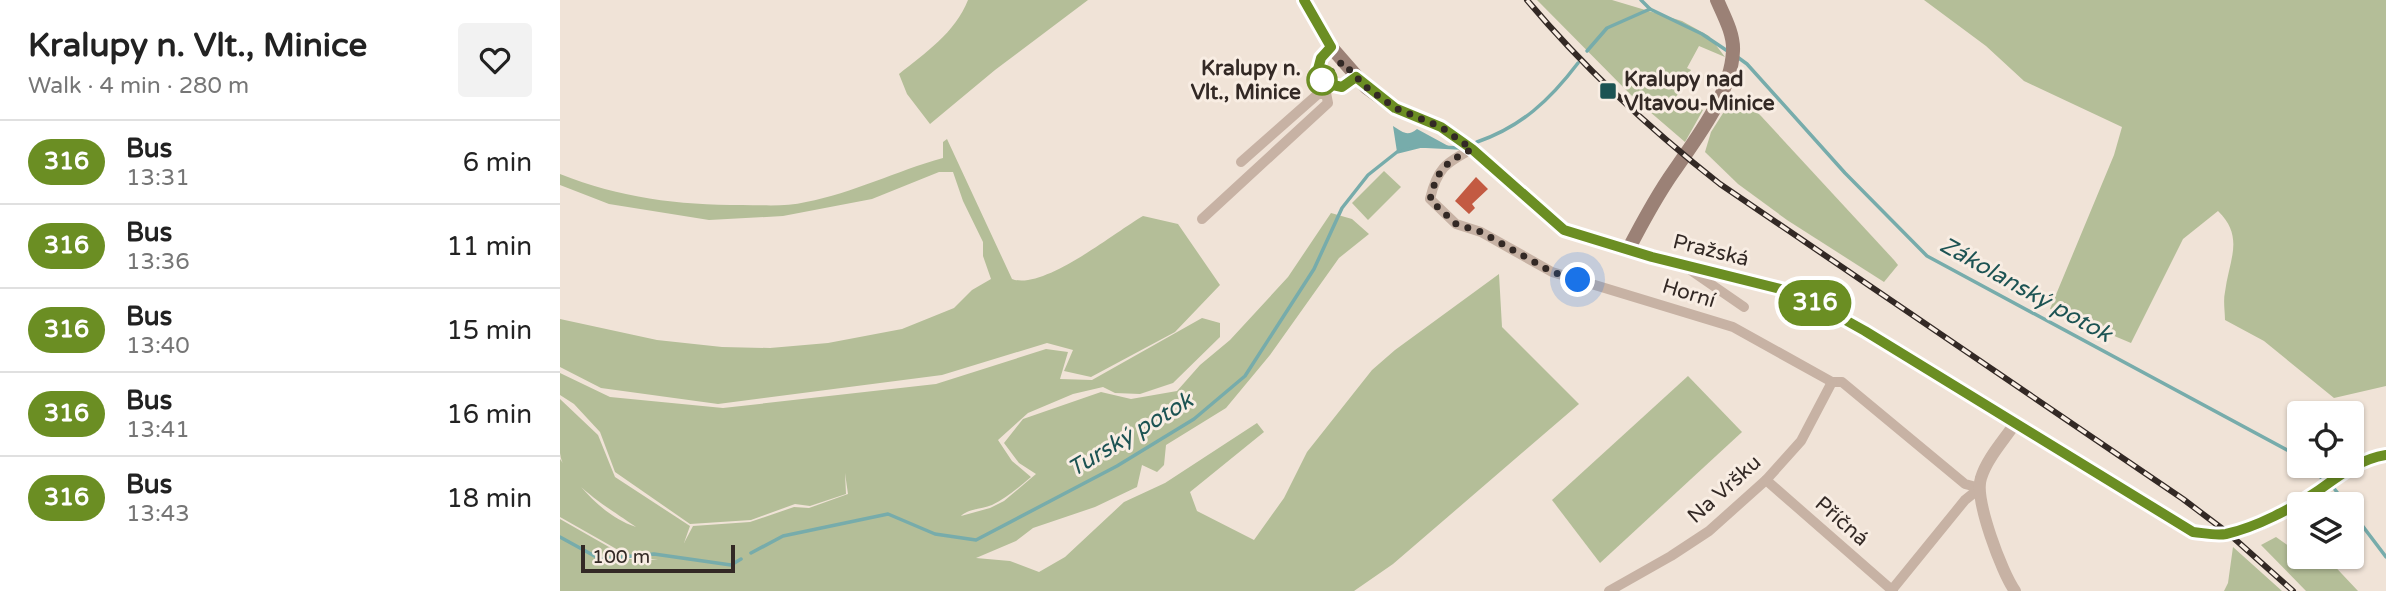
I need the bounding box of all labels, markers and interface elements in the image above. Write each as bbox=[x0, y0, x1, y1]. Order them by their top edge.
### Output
button: heart bbox=[458, 23, 532, 97]
text: Kralupy n. Vlt., Minice bbox=[28, 26, 367, 65]
place label: Kralupy n. Vlt., Minice bbox=[1191, 56, 1301, 105]
marker: Kralupy n. Vlt., Minice bbox=[1307, 65, 1337, 95]
place label: Kralupy nad Vltavou-Minice bbox=[1624, 67, 1775, 116]
text: Walk · 4 min · 280 m bbox=[28, 72, 249, 100]
marker: Kralupy nad Vltavou-Minice bbox=[1598, 81, 1618, 101]
text: Bus bbox=[126, 133, 172, 164]
text: 316 bbox=[44, 147, 89, 176]
text: 6 min bbox=[463, 147, 532, 178]
text: 13:31 bbox=[126, 164, 190, 192]
text: Bus bbox=[126, 217, 172, 248]
street label: Pražská bbox=[1670, 229, 1751, 272]
text: 316 bbox=[44, 231, 89, 260]
text: 11 min bbox=[446, 231, 532, 262]
water label: Zákolanský potok bbox=[1935, 231, 2118, 349]
text: 13:36 bbox=[126, 248, 190, 276]
your location bbox=[1560, 262, 1595, 297]
street label: Horní bbox=[1659, 274, 1719, 313]
line badge: 316 bbox=[1775, 280, 1855, 326]
text: 316 bbox=[1792, 288, 1838, 317]
text: Bus bbox=[126, 301, 172, 332]
text: 316 bbox=[44, 315, 89, 344]
text: 15 min bbox=[446, 315, 532, 346]
text: 13:40 bbox=[126, 332, 190, 360]
text: Bus bbox=[126, 385, 172, 416]
water label: Turský potok bbox=[1063, 386, 1199, 483]
text: 316 bbox=[44, 399, 89, 428]
text: 16 min bbox=[446, 399, 532, 430]
map controls bbox=[2287, 401, 2364, 569]
button: locate bbox=[2287, 401, 2364, 478]
text: 13:41 bbox=[126, 416, 190, 444]
street label: Na Vršku bbox=[1682, 450, 1766, 529]
text: Bus bbox=[126, 469, 172, 500]
text: 316 bbox=[44, 483, 89, 512]
text: 18 min bbox=[446, 483, 532, 514]
street label: Příčná bbox=[1810, 491, 1874, 551]
button: layers bbox=[2287, 492, 2364, 569]
text: 13:43 bbox=[126, 500, 190, 528]
scale bar bbox=[581, 542, 735, 574]
text: 100 m bbox=[592, 546, 650, 568]

